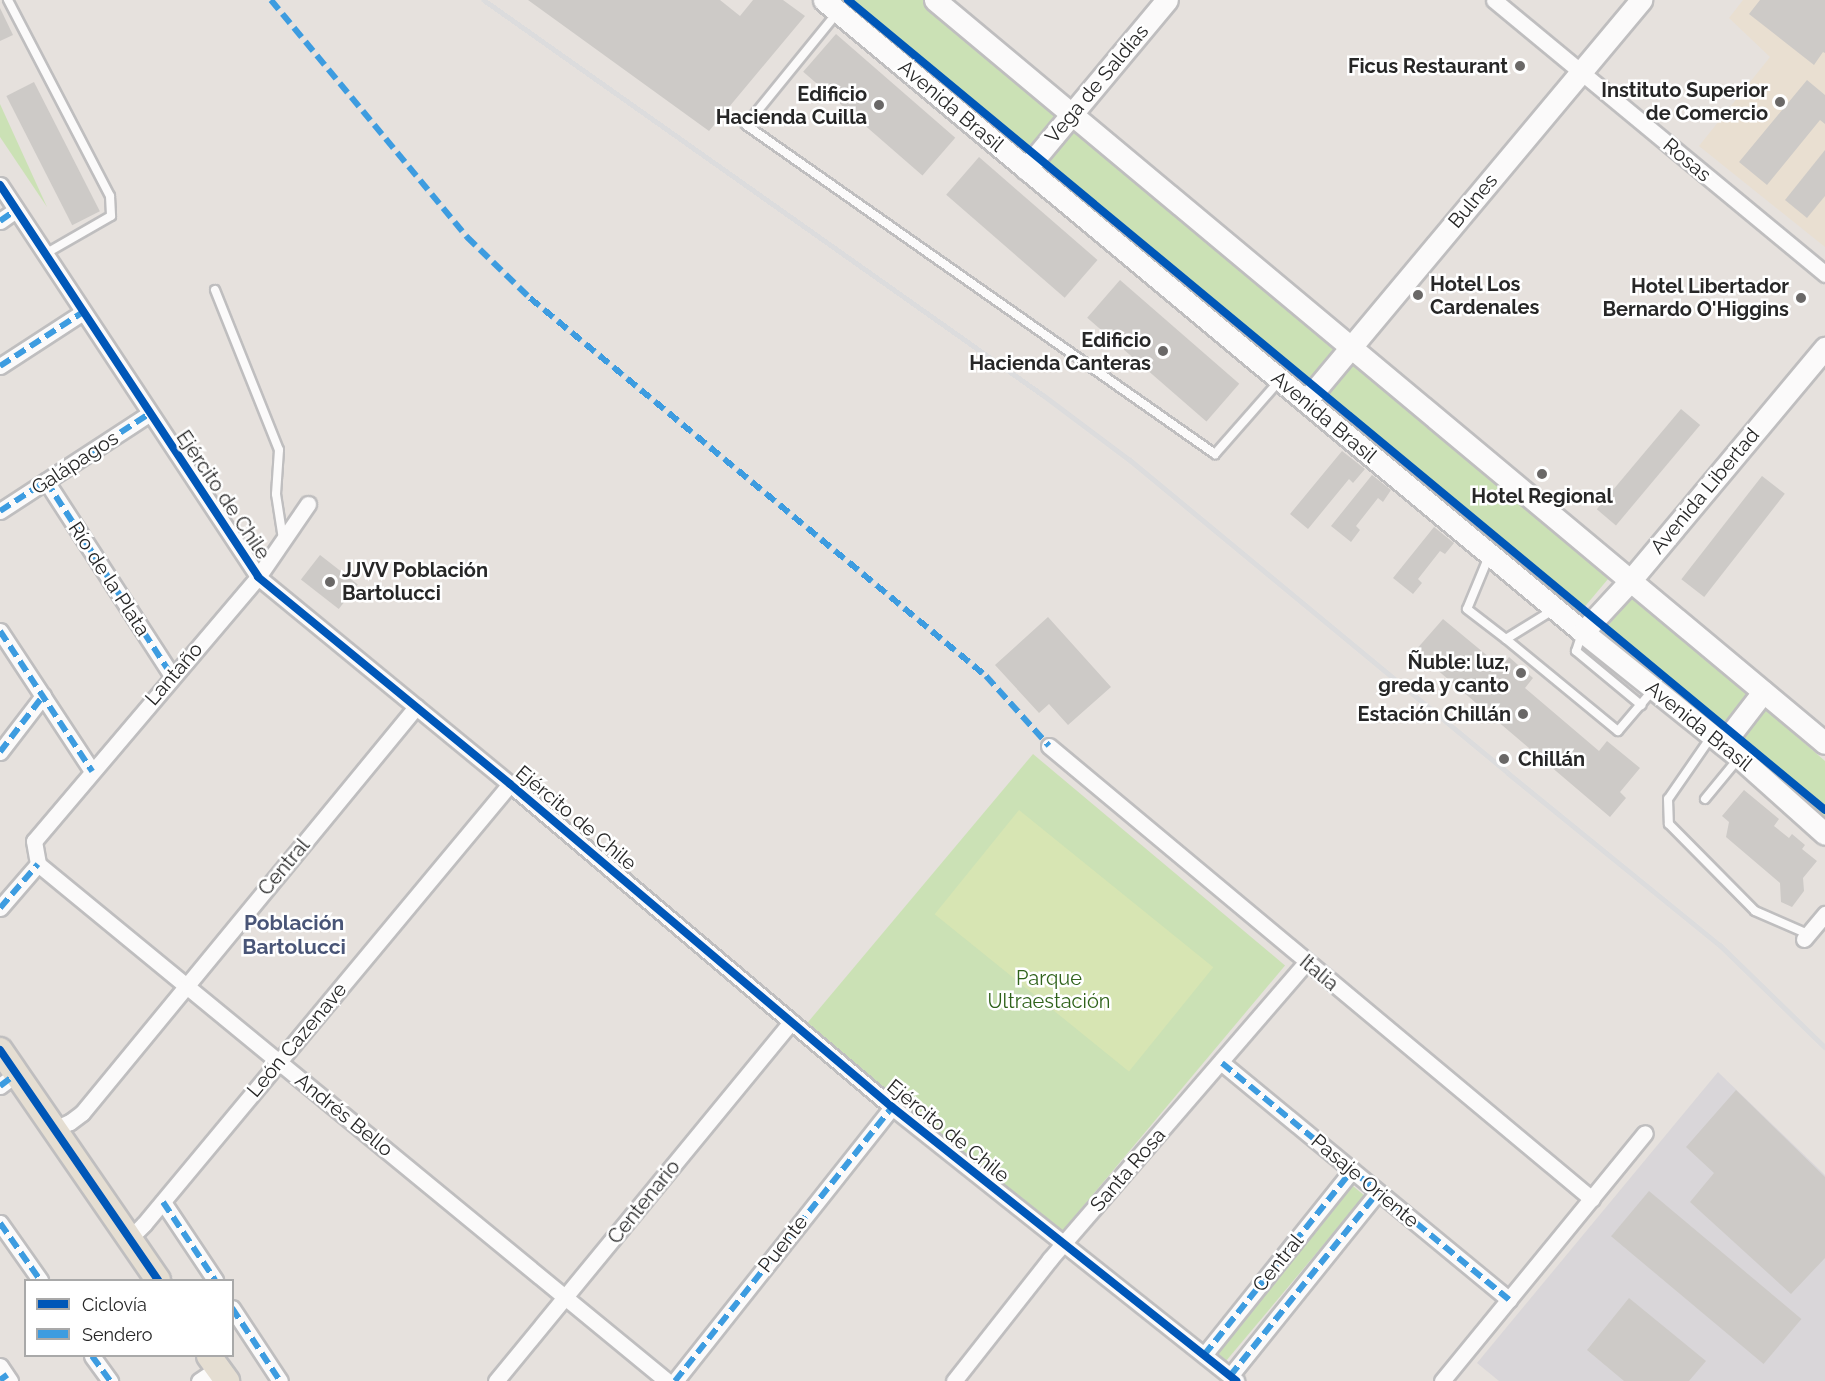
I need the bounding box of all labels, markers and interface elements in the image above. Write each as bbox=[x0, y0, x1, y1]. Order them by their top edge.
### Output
street label: Vega de Saldías bbox=[1040, 20, 1154, 148]
place label: Ficus Restaurant bbox=[1348, 54, 1508, 78]
street label: Avenida Brasil bbox=[893, 55, 1009, 157]
marker: Ficus Restaurant bbox=[1513, 59, 1527, 73]
place label: Instituto Superior de Comercio bbox=[1601, 78, 1768, 125]
place label: Edificio Hacienda Cuilla bbox=[716, 82, 867, 129]
marker: Instituto Superior de Comercio bbox=[1773, 95, 1787, 109]
marker: Edificio Hacienda Cuilla bbox=[872, 98, 886, 112]
street label: Rosas bbox=[1658, 133, 1716, 187]
street label: Bulnes bbox=[1443, 169, 1503, 233]
place label: Hotel Los Cardenales bbox=[1430, 272, 1539, 319]
place label: Hotel Libertador Bernardo O'Higgins bbox=[1602, 274, 1789, 321]
marker: Hotel Los Cardenales bbox=[1411, 288, 1425, 302]
marker: Hotel Libertador Bernardo O'Higgins bbox=[1794, 291, 1808, 305]
place label: Edificio Hacienda Canteras bbox=[969, 328, 1151, 375]
marker: Edificio Hacienda Canteras bbox=[1156, 344, 1170, 358]
street label: Avenida Brasil bbox=[1266, 366, 1382, 468]
street label: Avenida Libertad bbox=[1646, 423, 1764, 559]
street label: Galápagos bbox=[27, 426, 123, 500]
street label: Ejército de Chile bbox=[171, 426, 275, 564]
marker: Hotel Regional bbox=[1535, 467, 1549, 481]
place label: Hotel Regional bbox=[1471, 484, 1613, 508]
street label: Río de la Plata bbox=[63, 517, 155, 641]
place label: JJVV Población Bartolucci bbox=[342, 558, 489, 605]
marker: JJVV Población Bartolucci bbox=[323, 575, 337, 589]
street label: Lantaño bbox=[140, 638, 208, 710]
place label: Ñuble: luz, greda y canto bbox=[1377, 650, 1509, 697]
marker: Ñuble: luz, greda y canto bbox=[1514, 666, 1528, 680]
street label: Avenida Brasil bbox=[1641, 676, 1757, 776]
place label: Estación Chillán bbox=[1358, 702, 1511, 726]
marker: Estación Chillán bbox=[1516, 707, 1530, 721]
place label: Chillán bbox=[1518, 747, 1585, 771]
marker: Chillán bbox=[1495, 750, 1513, 768]
street label: Ejército de Chile bbox=[511, 761, 641, 875]
street label: Central bbox=[253, 834, 315, 900]
district label: Población Bartolucci bbox=[242, 910, 346, 960]
street label: Italia bbox=[1295, 950, 1343, 996]
park label: Parque Ultraestación bbox=[988, 967, 1110, 1014]
street label: León Cazenave bbox=[242, 978, 352, 1102]
street label: Andrés Bello bbox=[290, 1068, 398, 1162]
street label: Ejército de Chile bbox=[882, 1074, 1014, 1188]
street label: Santa Rosa bbox=[1085, 1123, 1171, 1217]
street label: Pasaje Oriente bbox=[1306, 1129, 1424, 1233]
street label: Centenario bbox=[603, 1155, 685, 1249]
street label: Puente bbox=[753, 1211, 813, 1277]
street label: Central bbox=[1248, 1229, 1308, 1297]
legend bbox=[24, 1279, 234, 1357]
text: Ciclovía bbox=[82, 1294, 147, 1315]
text: Sendero bbox=[82, 1324, 153, 1345]

